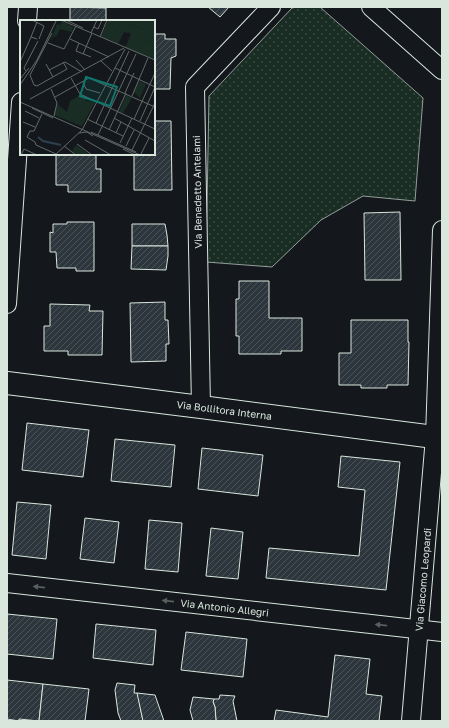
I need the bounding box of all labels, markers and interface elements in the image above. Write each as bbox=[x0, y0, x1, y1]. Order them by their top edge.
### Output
inset map bbox=[20, 20, 155, 155]
street label: Via Benedetto Antelami bbox=[190, 135, 204, 249]
street label: Via Bollitora Interna bbox=[176, 398, 273, 422]
street label: Via Giacomo Leopardi bbox=[413, 527, 433, 632]
one-way arrow bbox=[33, 584, 45, 590]
street label: Via Antonio Allegri bbox=[180, 597, 270, 618]
one-way arrow bbox=[162, 598, 174, 605]
one-way arrow bbox=[375, 622, 387, 629]

